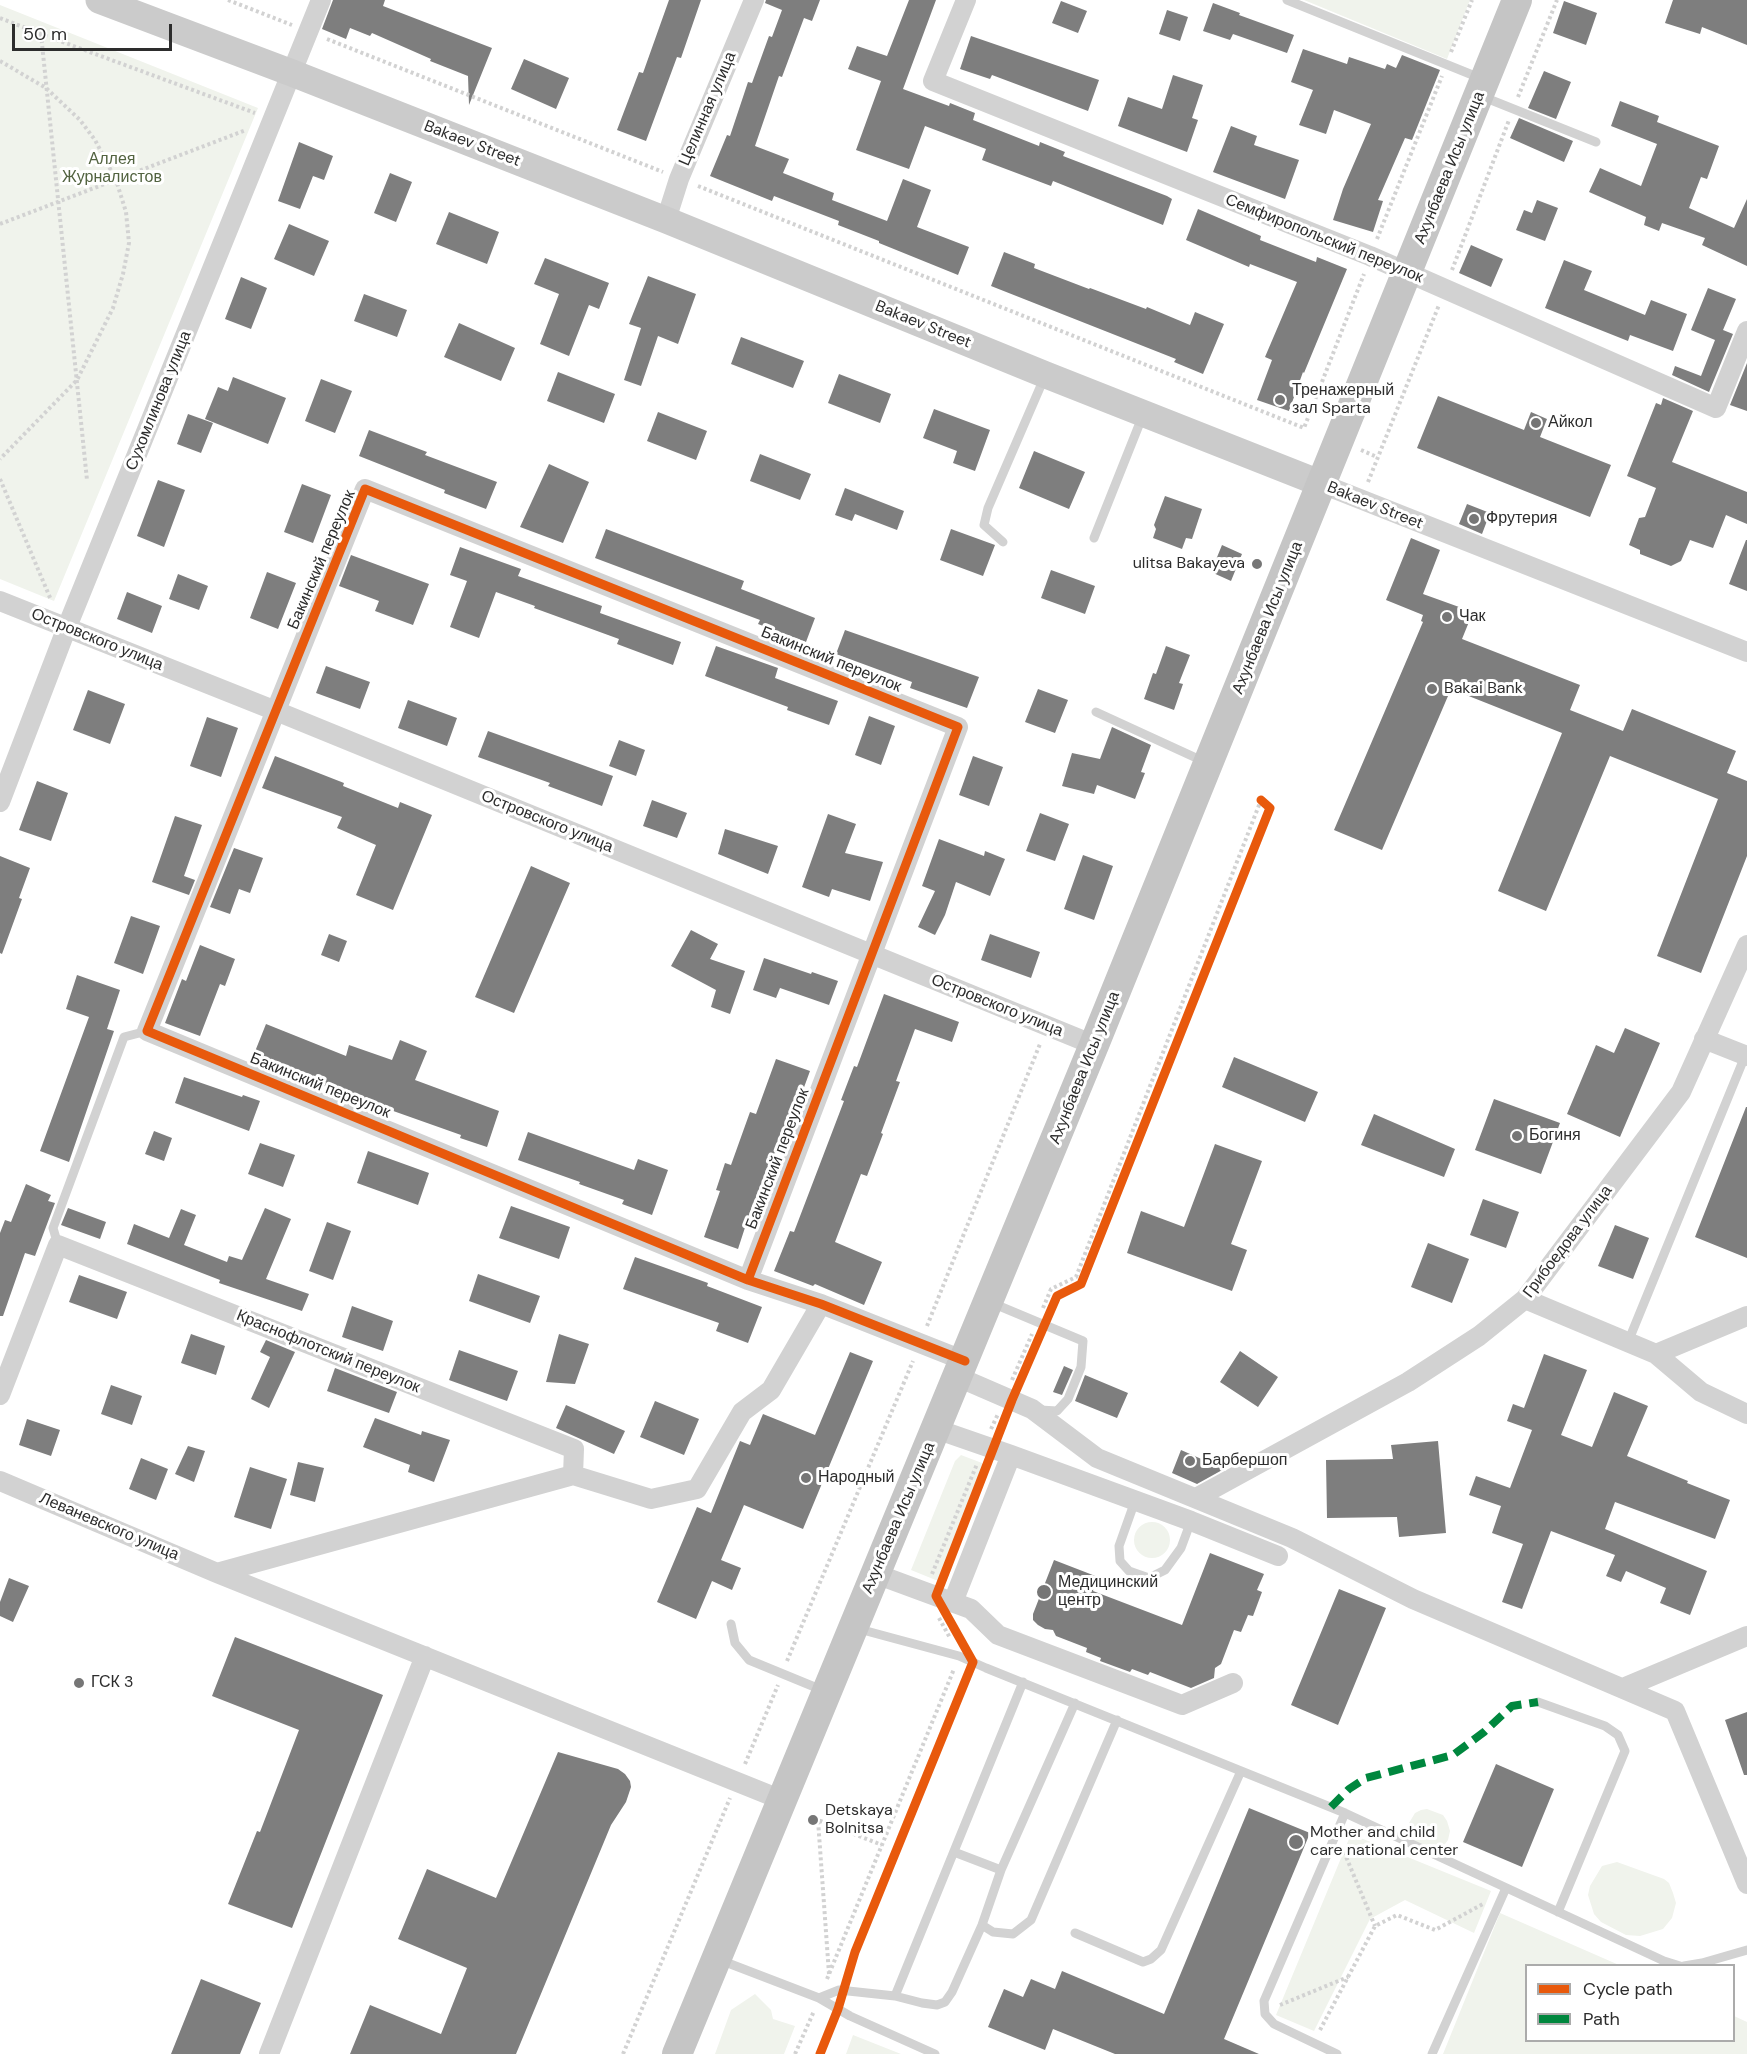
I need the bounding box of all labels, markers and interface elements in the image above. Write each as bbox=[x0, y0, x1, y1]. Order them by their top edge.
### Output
scale bar bbox=[15, 12, 176, 50]
text: 50 m bbox=[23, 22, 67, 46]
street label: Целинная улица bbox=[675, 49, 741, 169]
street label: Ахунбаева Исы улица bbox=[1411, 89, 1489, 247]
street label: Bakaev Street bbox=[421, 117, 523, 171]
park label: Аллея Журналистов bbox=[62, 150, 162, 188]
street label: Семфиропольский переулок bbox=[1222, 190, 1426, 288]
street label: Bakaev Street bbox=[872, 297, 974, 353]
street label: Сухомлинова улица bbox=[122, 328, 196, 474]
place label: Тренажерный зал Sparta bbox=[1292, 381, 1394, 419]
marker: Тренажерный зал Sparta bbox=[1273, 393, 1287, 407]
place label: Айкол bbox=[1548, 413, 1593, 433]
marker: Айкол bbox=[1529, 416, 1543, 430]
street label: Bakaev Street bbox=[1324, 478, 1426, 534]
street label: Бакинский переулок bbox=[284, 487, 360, 633]
place label: Фрутерия bbox=[1486, 509, 1557, 529]
marker: Фрутерия bbox=[1467, 512, 1481, 526]
street label: Ахунбаева Исы улица bbox=[1229, 539, 1307, 697]
place label: ulitsa Bakayeva bbox=[1133, 554, 1245, 574]
marker: ulitsa Bakayeva bbox=[1250, 557, 1264, 571]
street label: Островского улица bbox=[28, 605, 166, 675]
place label: Чак bbox=[1459, 607, 1486, 627]
marker: Чак bbox=[1440, 610, 1454, 624]
street label: Бакинский переулок bbox=[758, 623, 904, 697]
place label: Bakai Bank bbox=[1444, 679, 1523, 699]
marker: Bakai Bank bbox=[1425, 682, 1439, 696]
street label: Островского улица bbox=[478, 787, 616, 857]
street label: Островского улица bbox=[928, 971, 1066, 1041]
street label: Ахунбаева Исы улица bbox=[1046, 989, 1124, 1147]
street label: Бакинский переулок bbox=[247, 1049, 393, 1123]
street label: Бакинский переулок bbox=[742, 1086, 814, 1232]
place label: Богиня bbox=[1529, 1126, 1581, 1146]
marker: Богиня bbox=[1510, 1129, 1524, 1143]
street label: Грибоедова улица bbox=[1519, 1182, 1617, 1302]
street label: Краснофлотский переулок bbox=[233, 1306, 423, 1398]
street label: Ахунбаева Исы улица bbox=[858, 1439, 940, 1597]
place label: Барбершоп bbox=[1202, 1451, 1287, 1471]
marker: Барбершоп bbox=[1183, 1454, 1197, 1468]
place label: Народный bbox=[818, 1468, 895, 1488]
marker: Народный bbox=[799, 1471, 813, 1485]
street label: Леваневского улица bbox=[36, 1489, 182, 1565]
place label: Медицинский центр bbox=[1058, 1573, 1158, 1611]
marker: Медицинский центр bbox=[1035, 1583, 1053, 1601]
place label: ГСК 3 bbox=[91, 1673, 134, 1693]
marker: ГСК 3 bbox=[72, 1676, 86, 1690]
place label: Detskaya Bolnitsa bbox=[825, 1801, 893, 1839]
marker: Detskaya Bolnitsa bbox=[806, 1813, 820, 1827]
place label: Mother and child care national center bbox=[1310, 1823, 1458, 1861]
marker: Mother and child care national center bbox=[1287, 1833, 1305, 1851]
legend bbox=[1525, 1964, 1735, 2042]
text: Cycle path bbox=[1583, 1977, 1673, 2001]
text: Path bbox=[1583, 2007, 1620, 2031]

